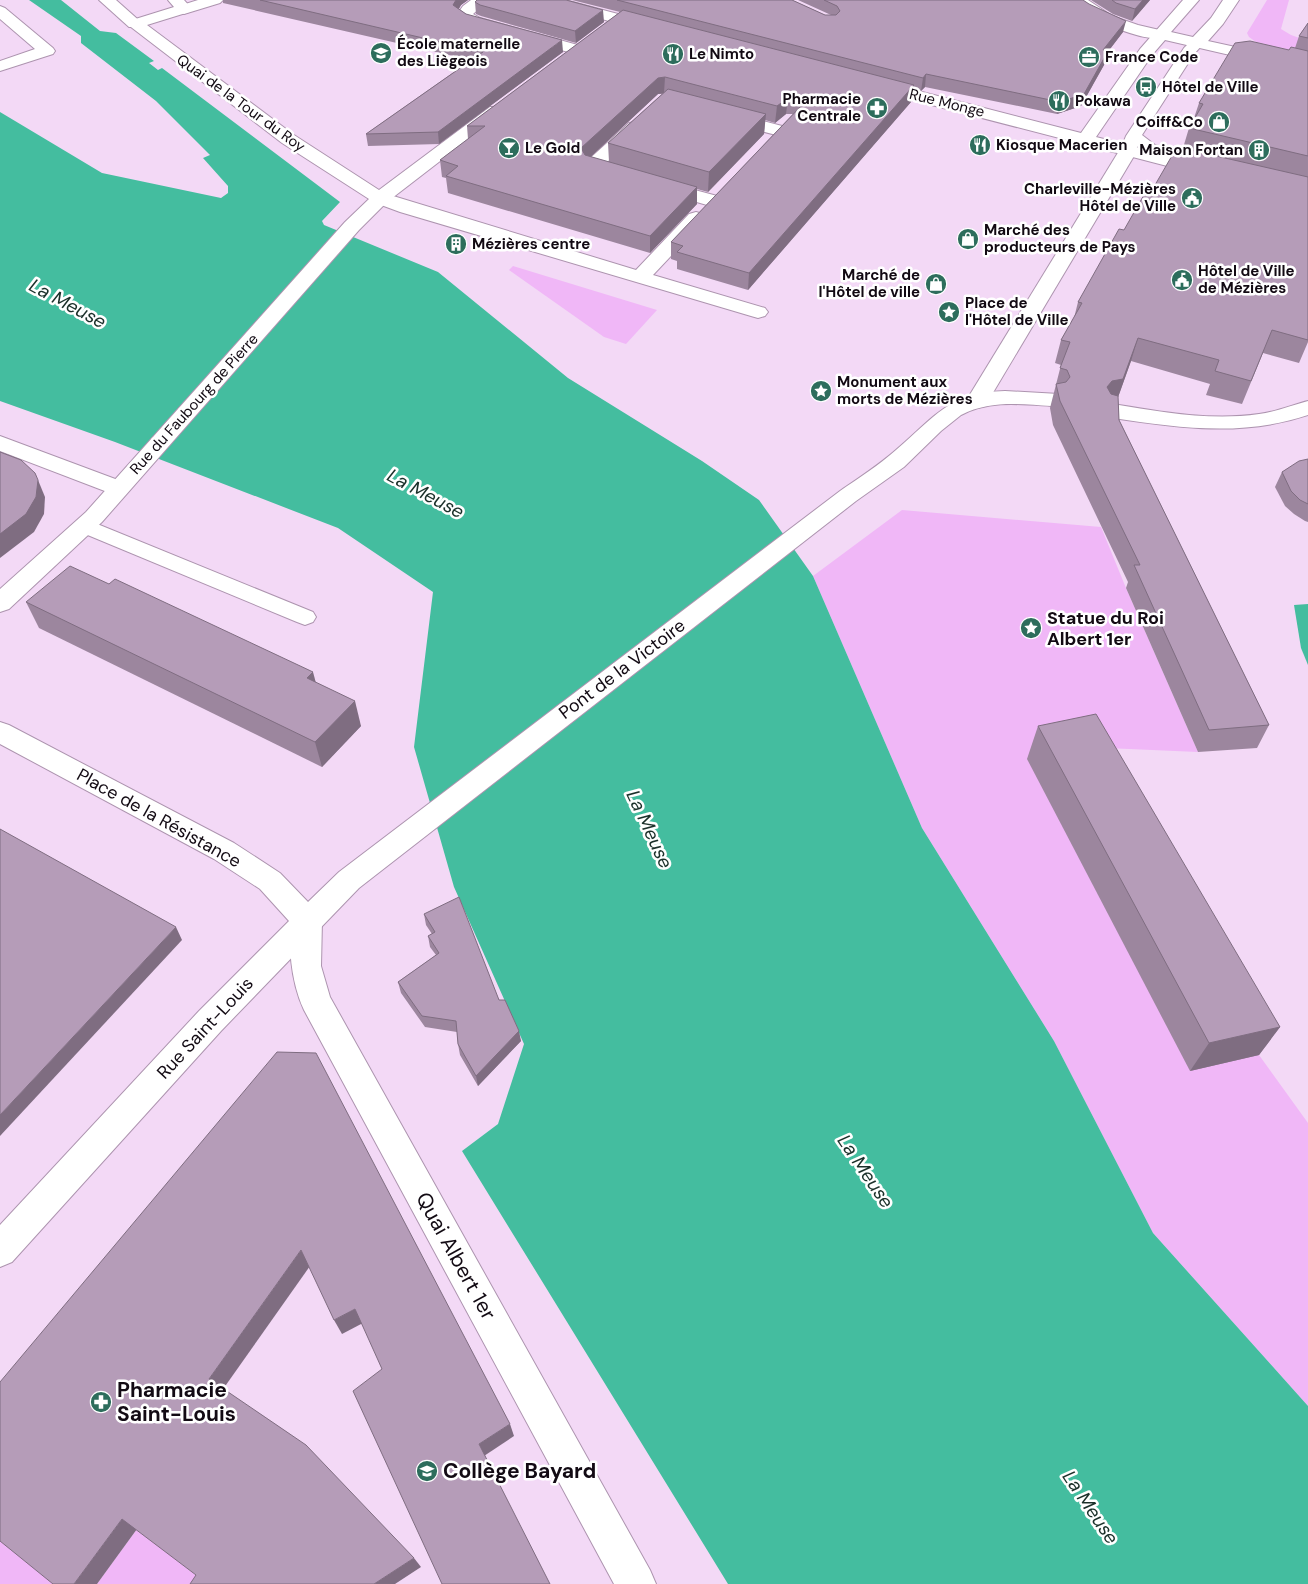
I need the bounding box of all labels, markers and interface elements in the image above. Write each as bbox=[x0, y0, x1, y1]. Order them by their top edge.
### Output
place label: École maternelle des Liègeois bbox=[397, 34, 520, 71]
school or university icon: École maternelle des Liègeois bbox=[369, 41, 393, 65]
restaurant icon: Le Nimto bbox=[661, 42, 685, 66]
place label: Le Nimto bbox=[689, 44, 754, 64]
office icon: France Code bbox=[1077, 45, 1101, 69]
place label: France Code bbox=[1105, 47, 1198, 67]
street label: Quai de la Tour du Roy bbox=[173, 49, 310, 157]
bus stop icon: Hôtel de Ville bbox=[1134, 75, 1158, 99]
place label: Hôtel de Ville bbox=[1162, 77, 1259, 97]
street label: Rue Monge bbox=[907, 84, 987, 122]
place label: Pharmacie Centrale bbox=[782, 89, 861, 126]
restaurant icon: Pokawa bbox=[1047, 89, 1071, 113]
place label: Pokawa bbox=[1075, 91, 1131, 111]
pharmacy icon: Pharmacie Centrale bbox=[865, 96, 889, 120]
shop icon: Coiff&Co bbox=[1207, 110, 1231, 134]
place label: Coiff&Co bbox=[1136, 112, 1203, 132]
restaurant icon: Kiosque Macerien bbox=[968, 133, 992, 157]
place label: Kiosque Macerien bbox=[996, 135, 1127, 155]
bar icon: Le Gold bbox=[497, 136, 521, 160]
place label: Le Gold bbox=[525, 138, 580, 158]
building icon: Maison Fortan bbox=[1247, 138, 1271, 162]
place label: Maison Fortan bbox=[1139, 140, 1243, 160]
place label: Charleville-Mézières Hôtel de Ville bbox=[1024, 179, 1176, 216]
public building icon: Charleville-Mézières Hôtel de Ville bbox=[1180, 186, 1204, 210]
place label: Marché des producteurs de Pays bbox=[984, 220, 1136, 257]
shop icon: Marché des producteurs de Pays bbox=[956, 227, 980, 251]
building icon: Mézières centre bbox=[444, 232, 468, 256]
place label: Mézières centre bbox=[472, 234, 590, 254]
place label: Hôtel de Ville de Mézières bbox=[1198, 261, 1295, 298]
place label: Marché de l'Hôtel de ville bbox=[819, 265, 920, 302]
public building icon: Hôtel de Ville de Mézières bbox=[1170, 268, 1194, 292]
shop icon: Marché de l'Hôtel de ville bbox=[924, 272, 948, 296]
water label: La Meuse bbox=[25, 273, 111, 334]
place label: Place de l'Hôtel de Ville bbox=[965, 293, 1069, 330]
place icon: Place de l'Hôtel de Ville bbox=[937, 300, 961, 324]
street label: Rue du Faubourg de Pierre bbox=[125, 329, 263, 479]
place label: Monument aux morts de Mézières bbox=[837, 372, 973, 409]
place icon: Monument aux morts de Mézières bbox=[809, 379, 833, 403]
water label: La Meuse bbox=[383, 463, 469, 524]
place label: Statue du Roi Albert 1er bbox=[1047, 606, 1164, 651]
street label: Pont de la Victoire bbox=[554, 614, 690, 724]
place icon: Statue du Roi Albert 1er bbox=[1019, 616, 1043, 640]
street label: Place de la Résistance bbox=[72, 763, 246, 873]
water label: La Meuse bbox=[621, 786, 679, 873]
street label: Rue Saint-Louis bbox=[151, 972, 259, 1084]
water label: La Meuse bbox=[832, 1130, 899, 1213]
street label: Quai Albert 1er bbox=[409, 1187, 503, 1325]
place label: Pharmacie Saint-Louis bbox=[117, 1376, 236, 1428]
pharmacy icon: Pharmacie Saint-Louis bbox=[89, 1390, 113, 1414]
place label: Collège Bayard bbox=[443, 1457, 596, 1485]
school or university icon: Collège Bayard bbox=[415, 1459, 439, 1483]
water label: La Meuse bbox=[1057, 1466, 1124, 1549]

